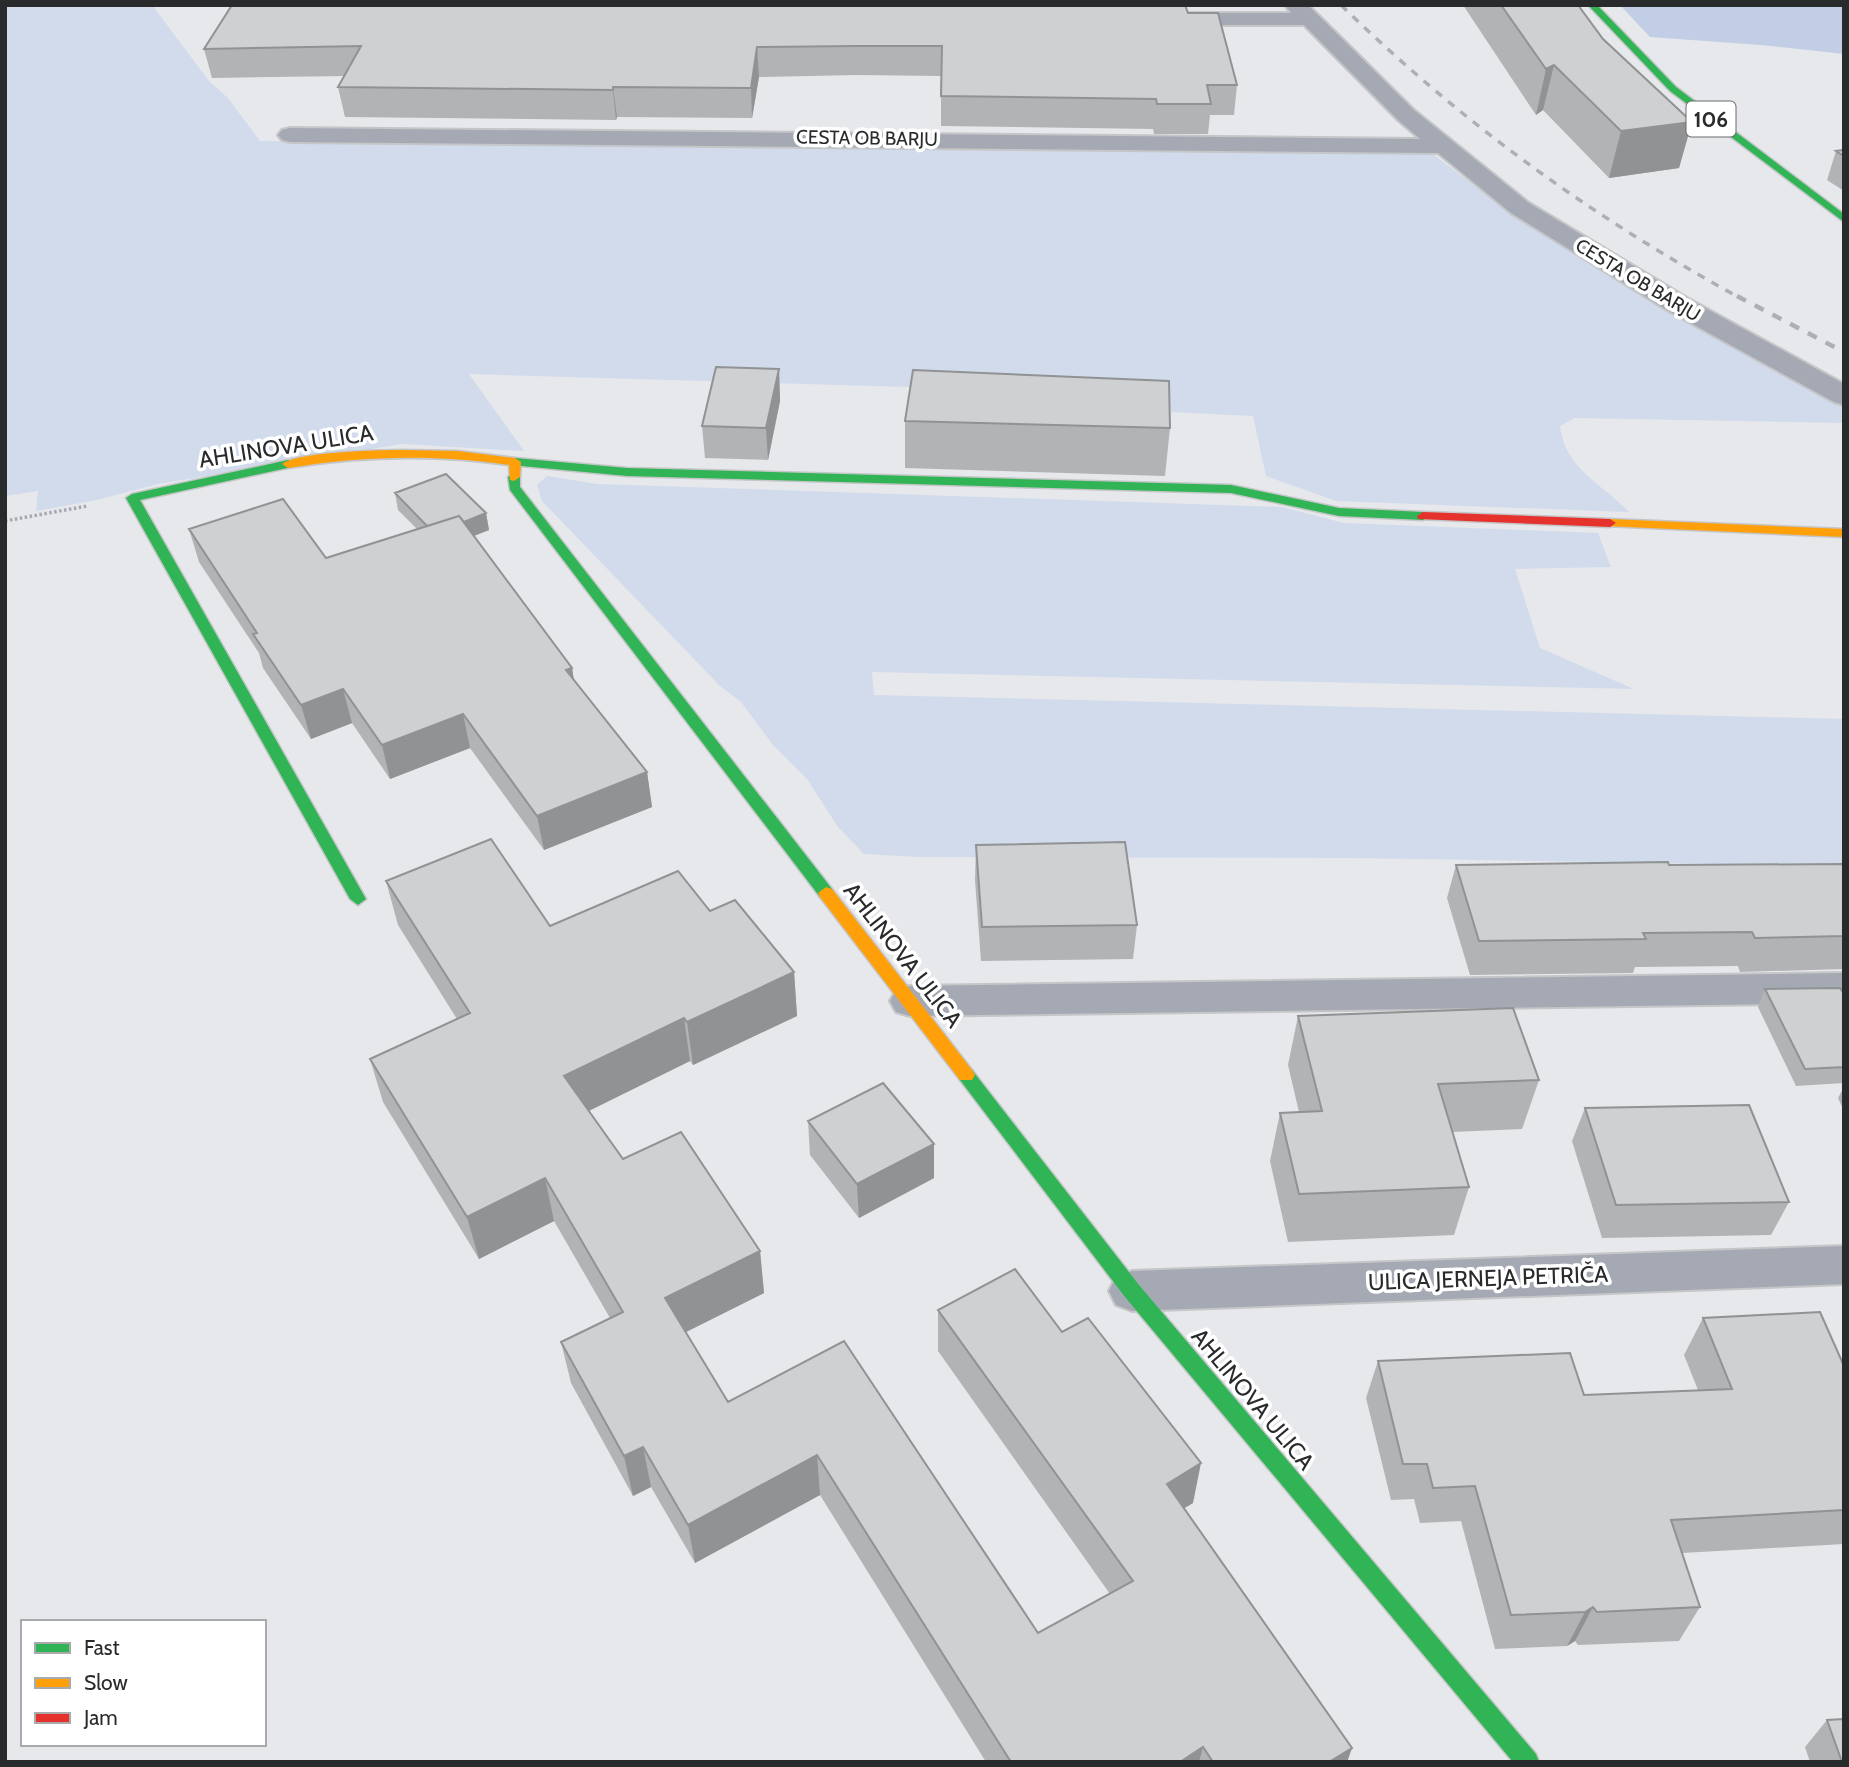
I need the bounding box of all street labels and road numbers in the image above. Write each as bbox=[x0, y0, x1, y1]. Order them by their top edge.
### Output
road number: 106 bbox=[1686, 102, 1736, 136]
street label: CESTA OB BARJU bbox=[796, 125, 938, 151]
street label: CESTA OB BARJU bbox=[1571, 234, 1705, 326]
street label: AHLINOVA ULICA bbox=[197, 418, 375, 474]
street label: AHLINOVA ULICA bbox=[838, 877, 968, 1033]
street label: ULICA JERNEJA PETRIČA bbox=[1367, 1259, 1609, 1296]
street label: AHLINOVA ULICA bbox=[1186, 1323, 1320, 1475]

